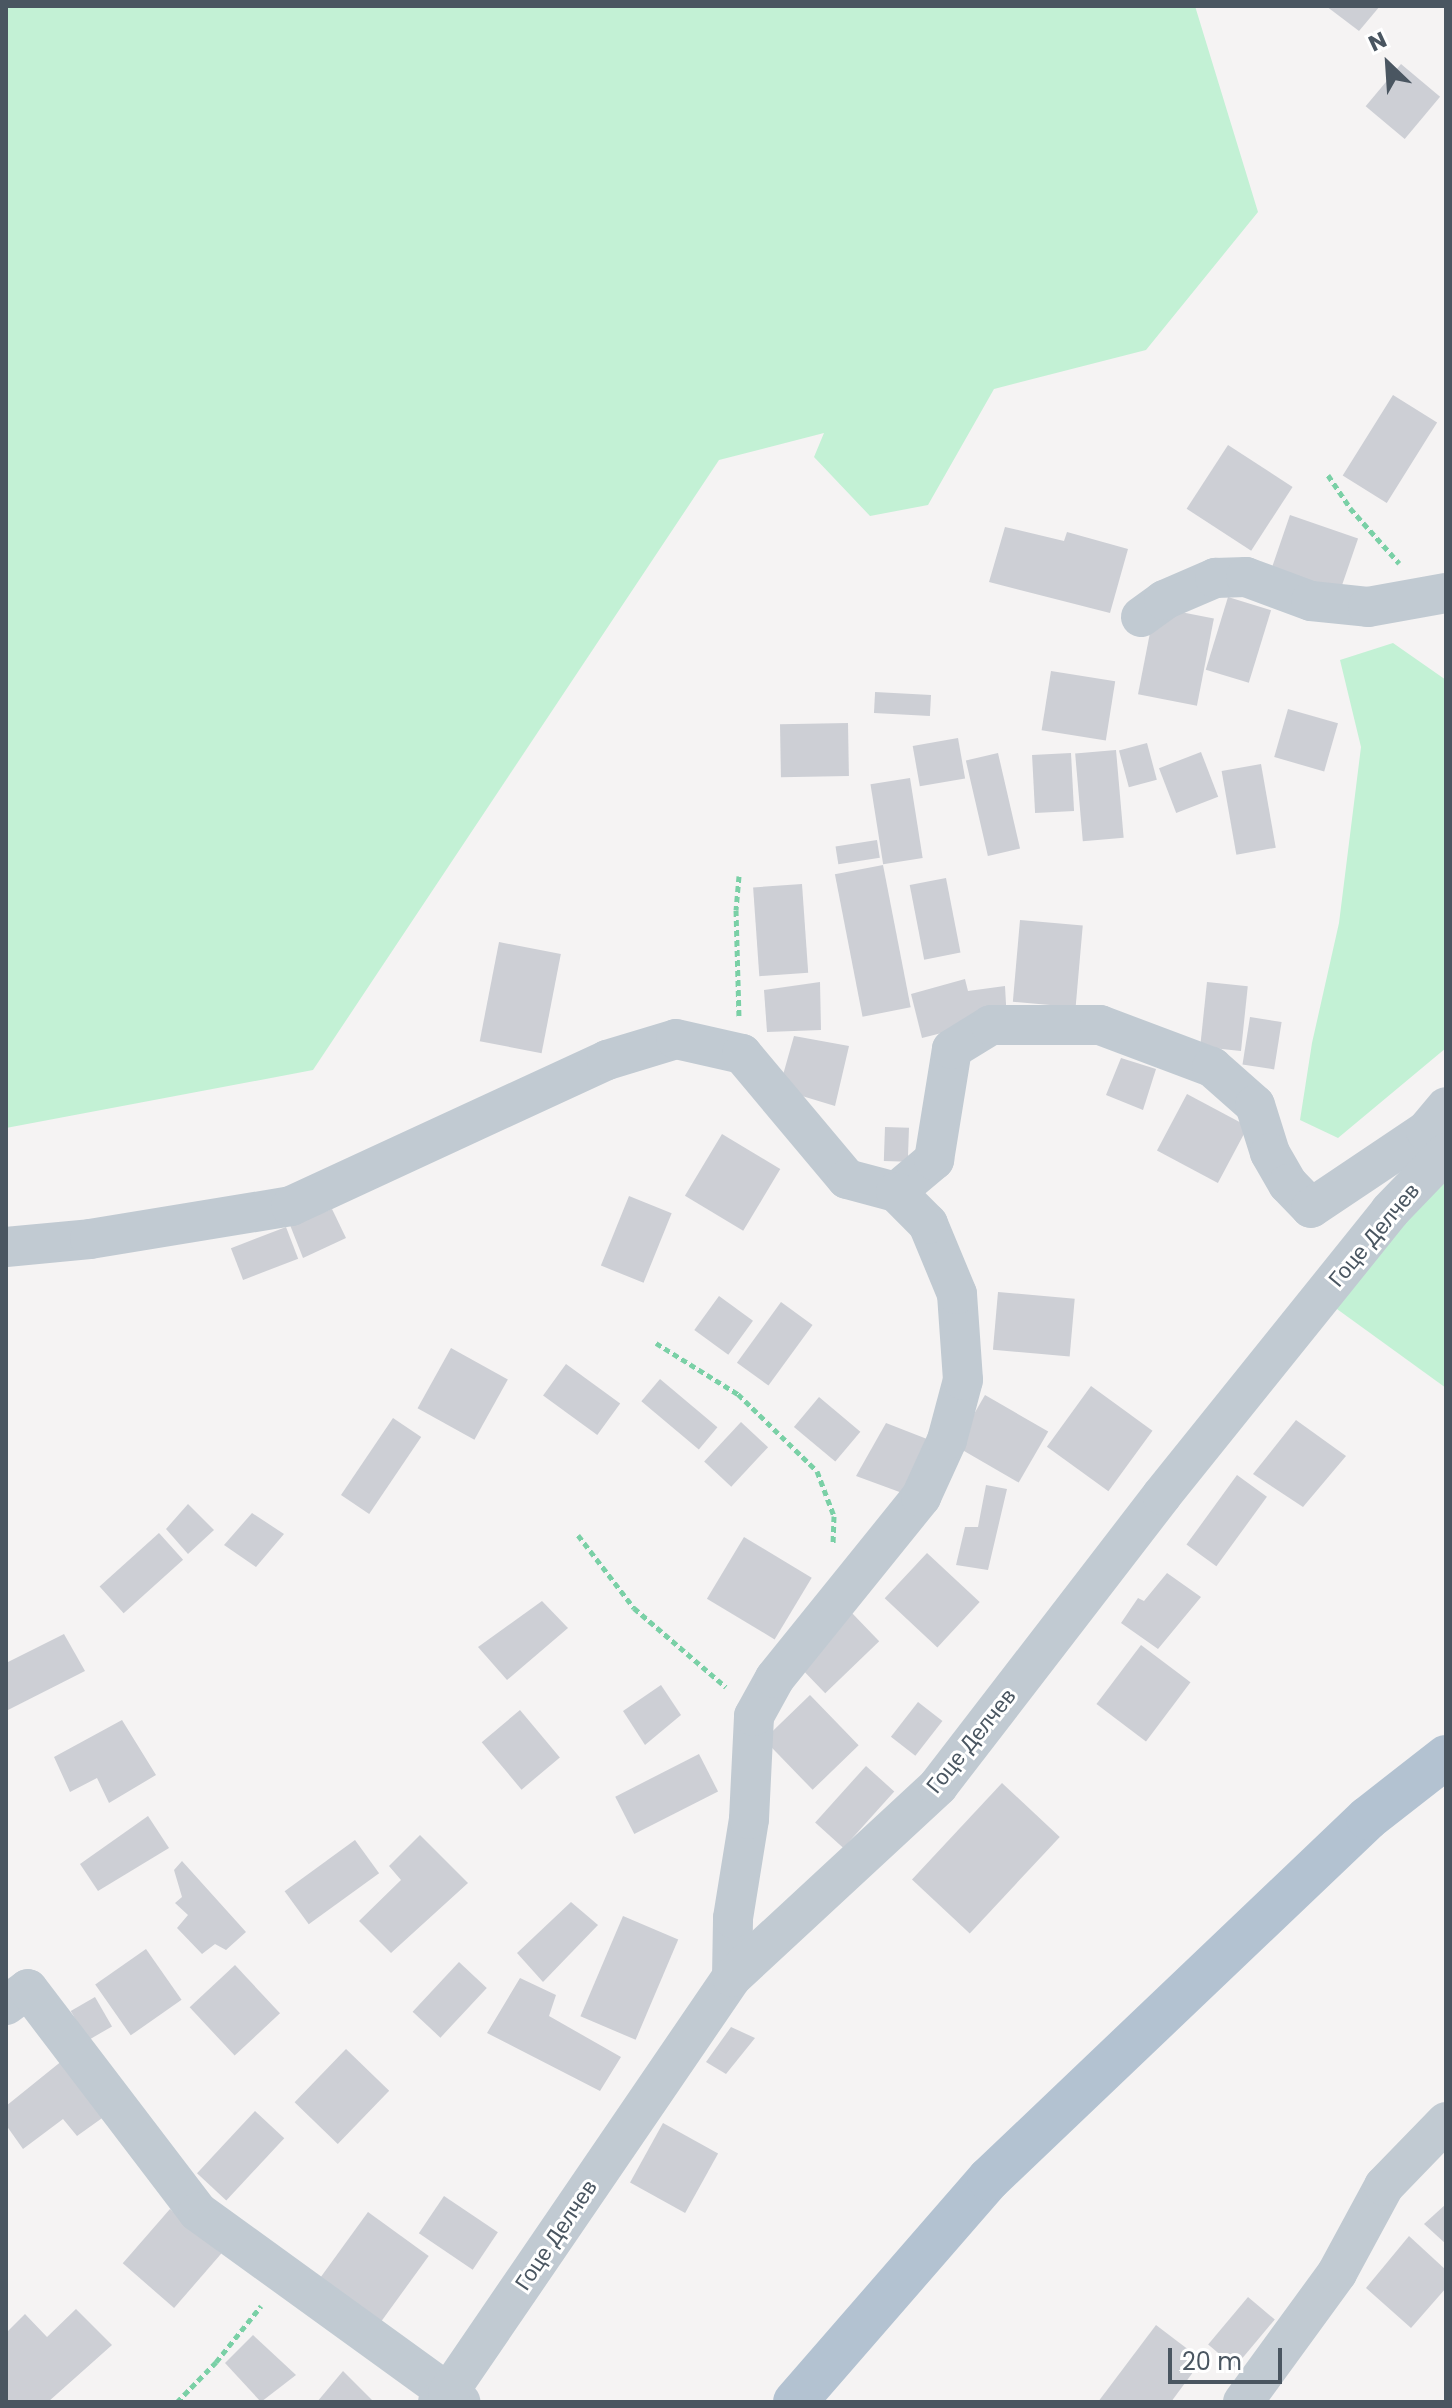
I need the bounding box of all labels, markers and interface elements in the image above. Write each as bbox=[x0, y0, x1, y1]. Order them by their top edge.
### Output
north arrow bbox=[1348, 24, 1428, 104]
text: N bbox=[1364, 24, 1392, 59]
street label: Гоце Делчев bbox=[1323, 1178, 1425, 1292]
street label: Гоце Делчев bbox=[921, 1683, 1021, 1799]
street label: Гоце Делчев bbox=[509, 2175, 603, 2295]
scale bar bbox=[1172, 2332, 1286, 2382]
text: 20 m bbox=[1182, 2345, 1242, 2378]

